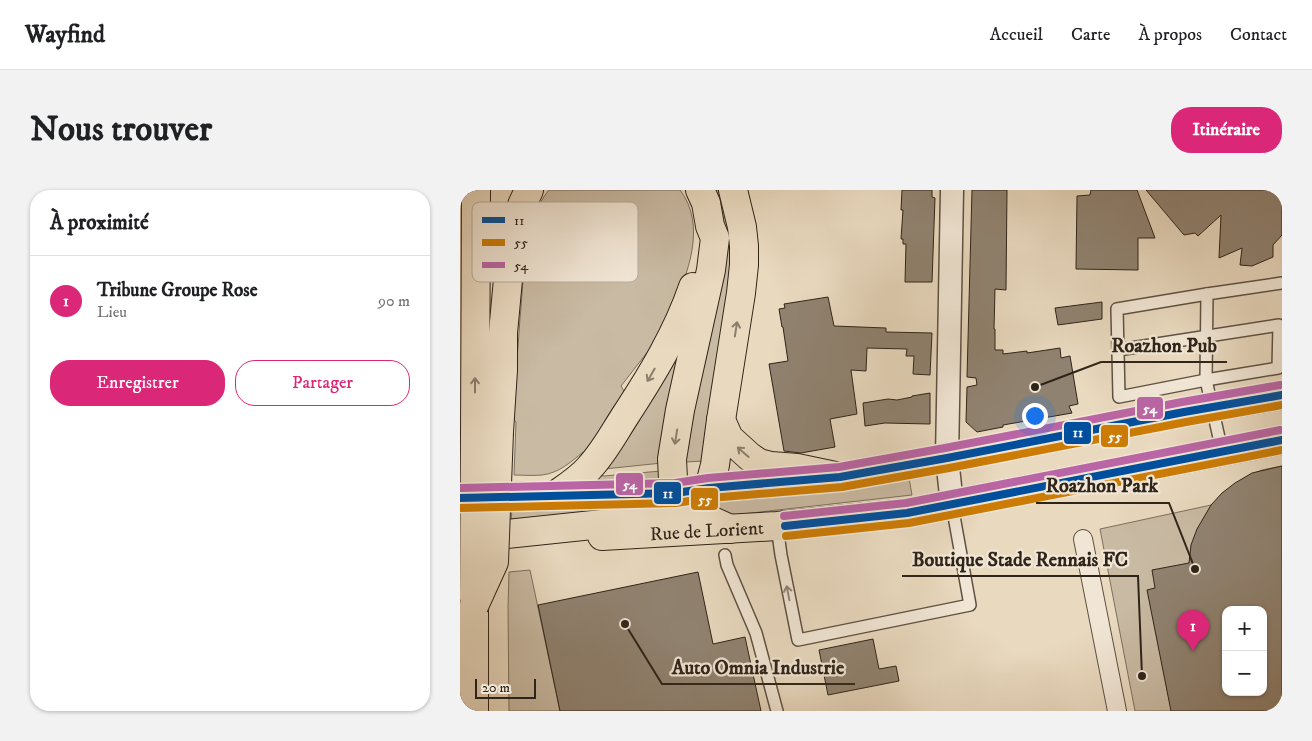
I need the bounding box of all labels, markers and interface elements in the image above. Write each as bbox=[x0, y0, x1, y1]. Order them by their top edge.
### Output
text: Wayfind bbox=[25, 20, 105, 50]
text: Accueil bbox=[990, 24, 1043, 46]
text: Carte bbox=[1071, 24, 1110, 46]
text: À propos bbox=[1138, 24, 1202, 46]
text: Contact bbox=[1230, 24, 1287, 46]
button: Itinéraire bbox=[1171, 107, 1282, 153]
text: Nous trouver bbox=[30, 108, 212, 152]
legend bbox=[472, 202, 638, 282]
text: À proximité bbox=[50, 210, 149, 236]
text: 11 bbox=[514, 212, 524, 230]
text: 55 bbox=[514, 234, 528, 252]
text: 54 bbox=[514, 257, 529, 275]
text: Tribune Groupe Rose bbox=[97, 279, 258, 302]
text: 1 bbox=[63, 291, 69, 311]
text: 90 m bbox=[378, 291, 410, 311]
text: Lieu bbox=[97, 302, 127, 322]
one-way arrow bbox=[731, 321, 741, 337]
callout: Roazhon Pub bbox=[1101, 327, 1227, 362]
text: Roazhon Pub bbox=[1111, 334, 1217, 359]
button: Enregistrer bbox=[50, 360, 225, 406]
button: Partager bbox=[235, 360, 410, 406]
one-way arrow bbox=[646, 368, 656, 383]
one-way arrow bbox=[470, 377, 480, 393]
line badge: 54 bbox=[1136, 396, 1164, 420]
text: 54 bbox=[1142, 400, 1158, 418]
your location bbox=[1022, 403, 1048, 429]
line badge: 11 bbox=[1063, 421, 1092, 445]
text: 11 bbox=[1073, 424, 1083, 442]
line badge: 55 bbox=[1100, 424, 1129, 448]
one-way arrow bbox=[670, 428, 680, 444]
text: 55 bbox=[1107, 428, 1122, 446]
one-way arrow bbox=[737, 446, 750, 458]
callout: Roazhon Park bbox=[1036, 468, 1169, 503]
line badge: 54 bbox=[615, 472, 644, 496]
text: Roazhon Park bbox=[1046, 474, 1159, 499]
text: 54 bbox=[622, 476, 638, 494]
line badge: 11 bbox=[653, 481, 682, 505]
text: 11 bbox=[663, 485, 673, 503]
line badge: 55 bbox=[690, 487, 719, 511]
text: 55 bbox=[697, 491, 712, 509]
street label: Rue de Lorient bbox=[649, 517, 764, 546]
callout: Boutique Stade Rennais FC bbox=[902, 541, 1138, 576]
text: Boutique Stade Rennais FC bbox=[912, 548, 1128, 573]
one-way arrow bbox=[783, 585, 793, 601]
map controls bbox=[1222, 606, 1267, 696]
button: + bbox=[1222, 606, 1267, 651]
pin: 1 bbox=[1177, 610, 1209, 651]
callout: Auto Omnia Industrie bbox=[662, 649, 855, 684]
button: − bbox=[1222, 651, 1267, 696]
text: Auto Omnia Industrie bbox=[671, 656, 845, 681]
scale bar bbox=[475, 676, 536, 699]
text: 20 m bbox=[482, 679, 510, 697]

